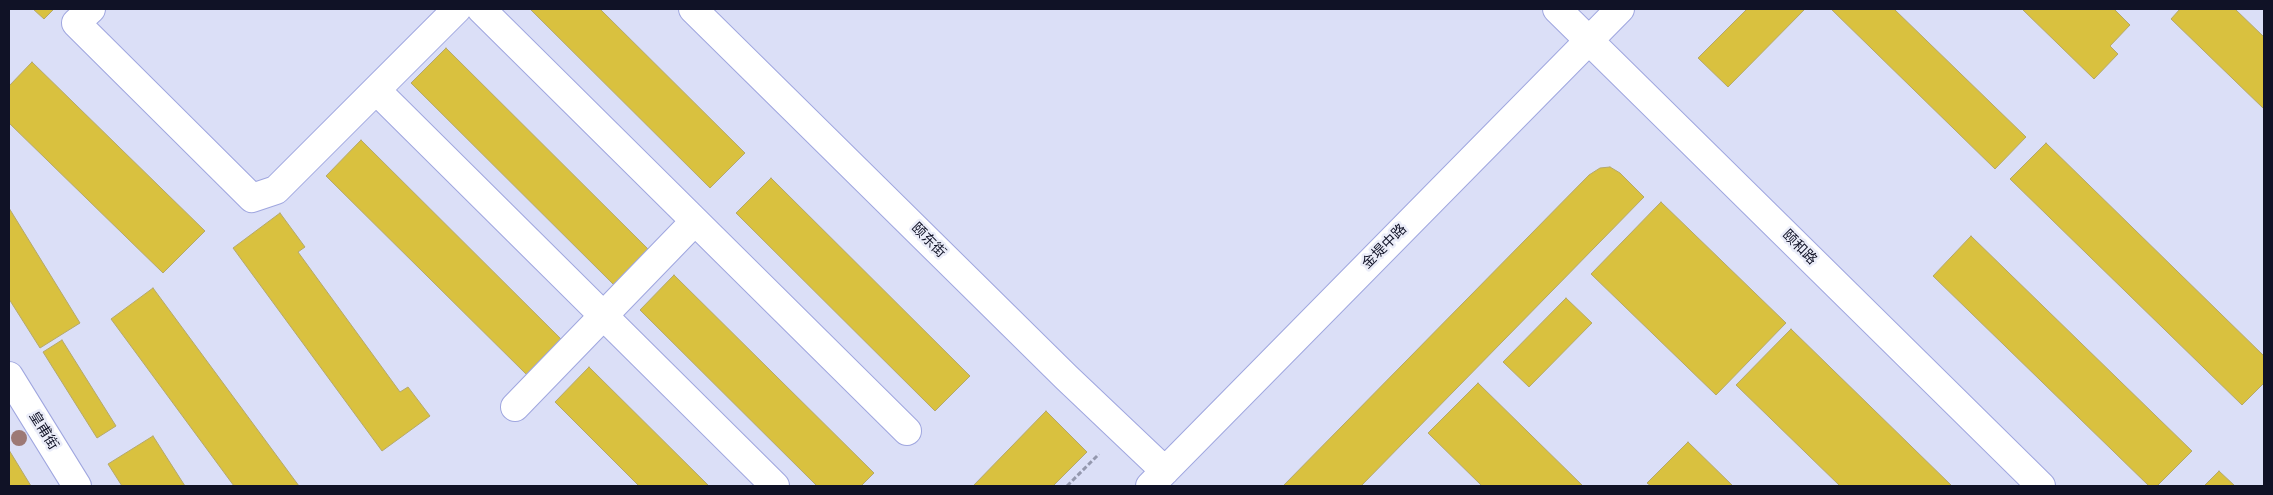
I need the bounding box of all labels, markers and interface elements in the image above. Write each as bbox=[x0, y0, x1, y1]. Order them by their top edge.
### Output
street label: 颐东街 bbox=[907, 220, 949, 262]
street label: 金堤中路 bbox=[1359, 221, 1411, 273]
street label: 颐和路 bbox=[1778, 227, 1820, 269]
street label: 皇甫街 bbox=[25, 409, 61, 453]

